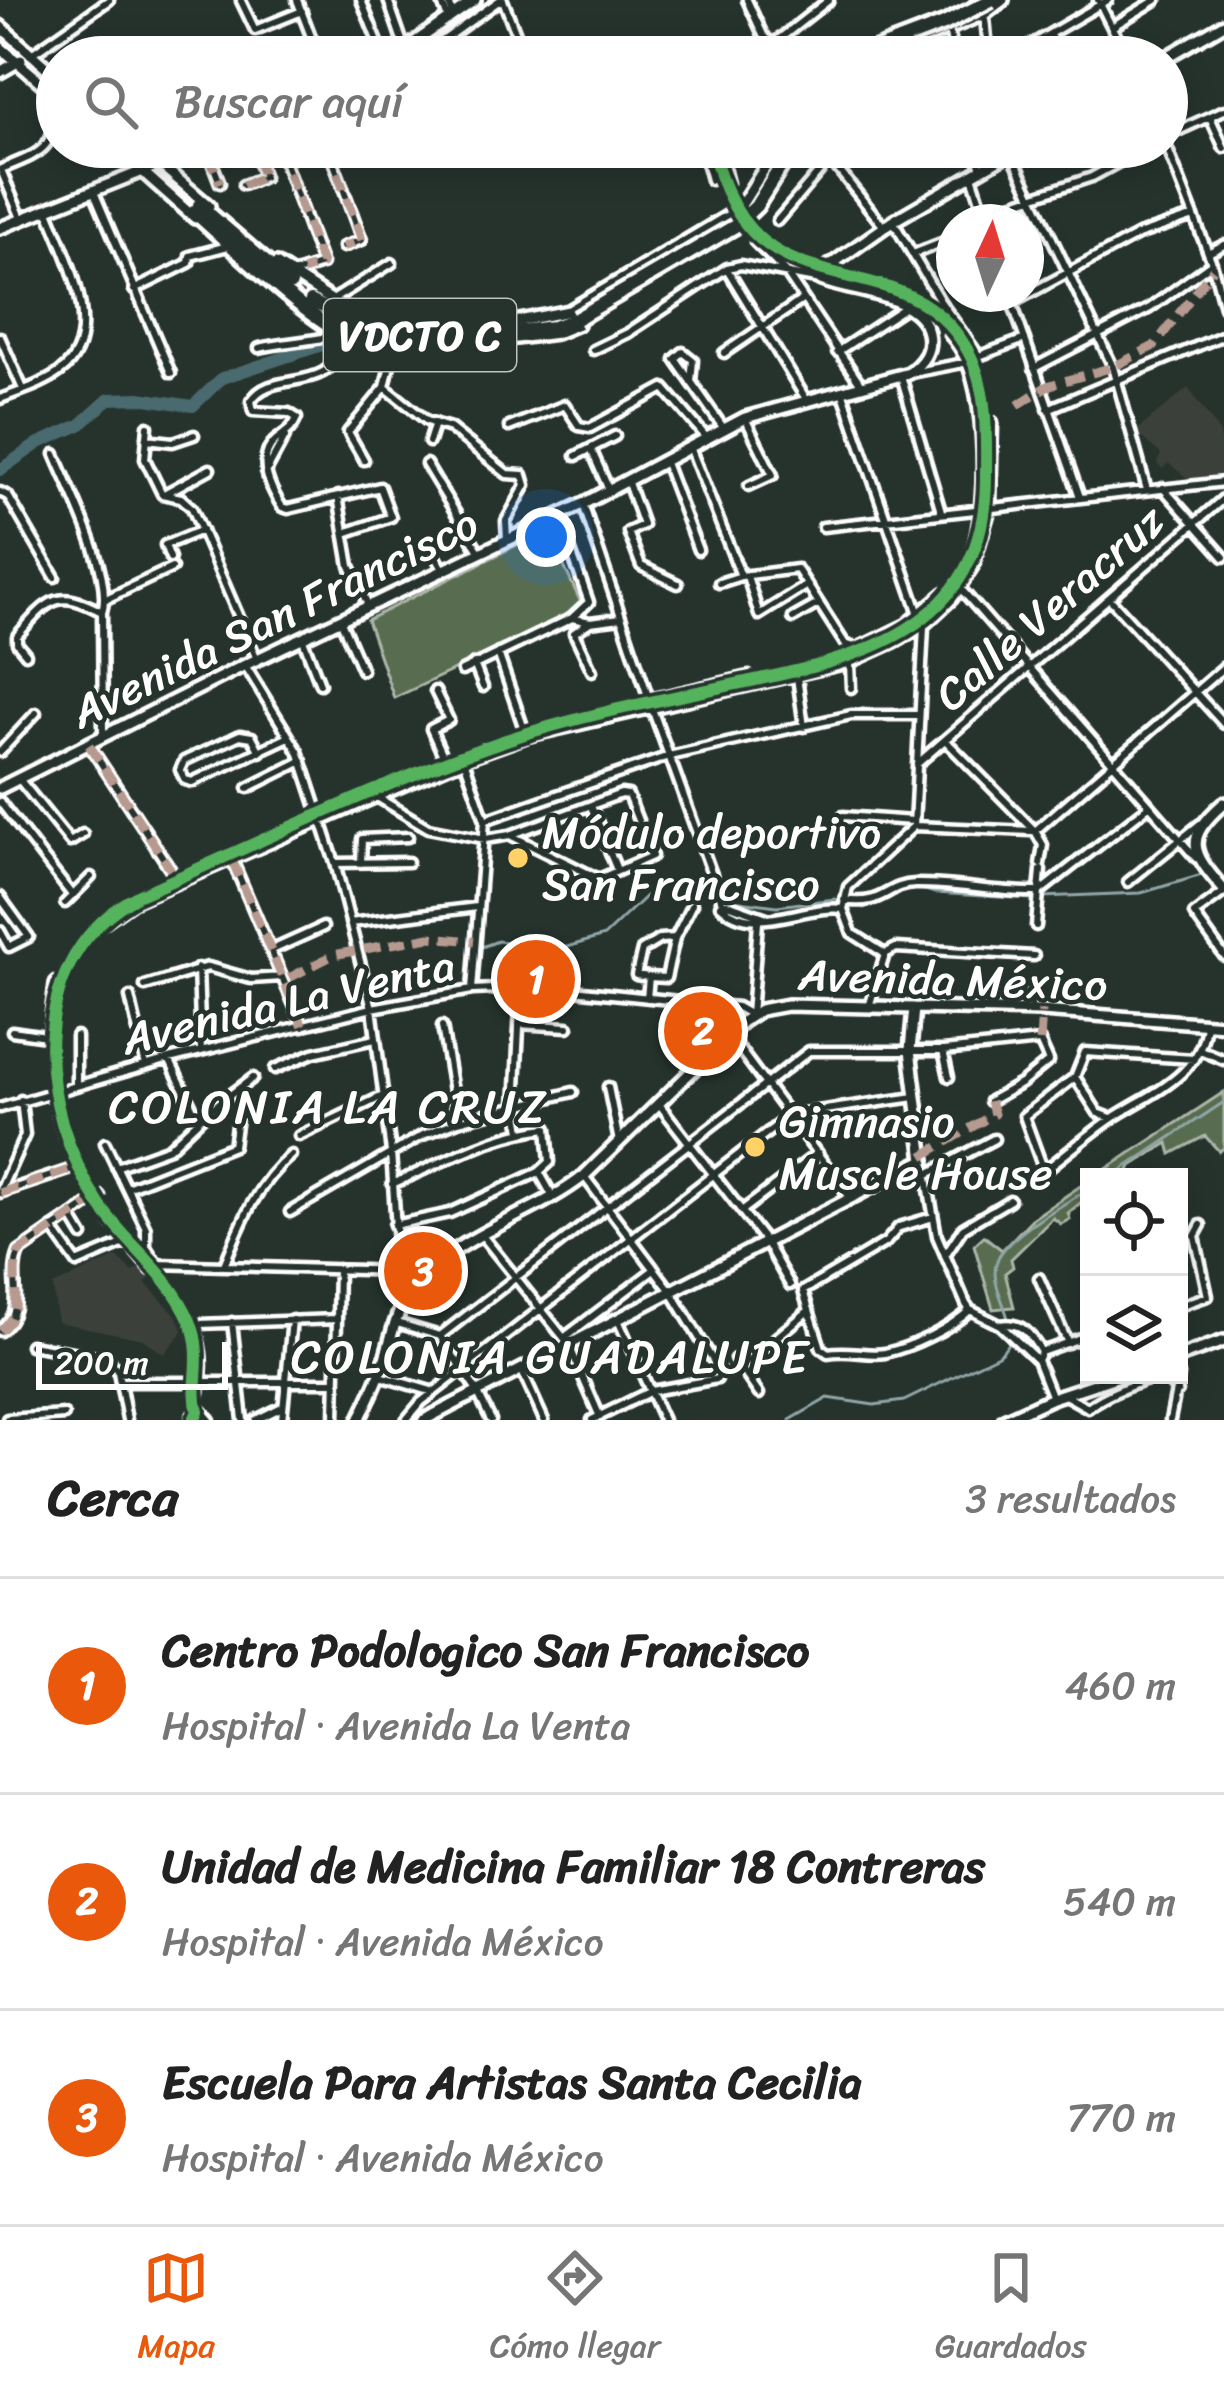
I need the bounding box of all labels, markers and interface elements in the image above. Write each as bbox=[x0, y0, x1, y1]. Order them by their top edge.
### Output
search box bbox=[36, 36, 1188, 168]
text: Buscar aquí bbox=[174, 62, 403, 142]
icon: search bbox=[78, 69, 144, 135]
north arrow bbox=[936, 204, 1044, 312]
road number: VDCTO C bbox=[324, 299, 516, 371]
street label: Calle Veracruz bbox=[915, 483, 1185, 732]
street label: Avenida San Francisco bbox=[56, 484, 492, 752]
your location bbox=[516, 507, 576, 567]
place label: Módulo deportivo San Francisco bbox=[542, 793, 881, 925]
marker: Módulo deportivo San Francisco bbox=[505, 845, 531, 871]
street label: Avenida La Venta bbox=[113, 925, 463, 1079]
pin: 1 bbox=[497, 934, 575, 1024]
street label: Avenida México bbox=[796, 935, 1109, 1025]
pin: 2 bbox=[664, 986, 742, 1076]
district label: COLONIA LA CRUZ bbox=[108, 1064, 550, 1149]
place label: Gimnasio Muscle House bbox=[779, 1082, 1053, 1214]
marker: Gimnasio Muscle House bbox=[742, 1134, 768, 1160]
map controls bbox=[1080, 1168, 1188, 1384]
button: locate bbox=[1080, 1168, 1188, 1276]
pin: 3 bbox=[384, 1226, 462, 1316]
button: layers bbox=[1080, 1276, 1188, 1384]
district label: COLONIA GUADALUPE bbox=[291, 1314, 811, 1399]
text: 200 m bbox=[54, 1334, 149, 1392]
scale bar bbox=[36, 1336, 228, 1389]
text: Cerca bbox=[48, 1453, 178, 1543]
text: 3 resultados bbox=[965, 1464, 1176, 1533]
text: Centro Podologico San Francisco bbox=[162, 1611, 809, 1691]
text: 1 bbox=[79, 1651, 95, 1720]
text: 460 m bbox=[1065, 1651, 1176, 1720]
text: Hospital · Avenida La Venta bbox=[162, 1691, 630, 1760]
text: Unidad de Medicina Familiar 18 Contreras bbox=[162, 1827, 985, 1907]
text: 2 bbox=[76, 1867, 98, 1936]
text: 540 m bbox=[1063, 1867, 1176, 1936]
text: Hospital · Avenida México bbox=[162, 1907, 604, 1976]
text: Escuela Para Artistas Santa Cecilia bbox=[162, 2043, 862, 2123]
text: 3 bbox=[76, 2083, 98, 2152]
text: 770 m bbox=[1067, 2083, 1176, 2152]
text: Hospital · Avenida México bbox=[162, 2123, 604, 2192]
tab: Mapa bbox=[137, 2245, 215, 2375]
tab: Cómo llegar bbox=[490, 2245, 660, 2375]
tab: Guardados bbox=[935, 2245, 1087, 2375]

